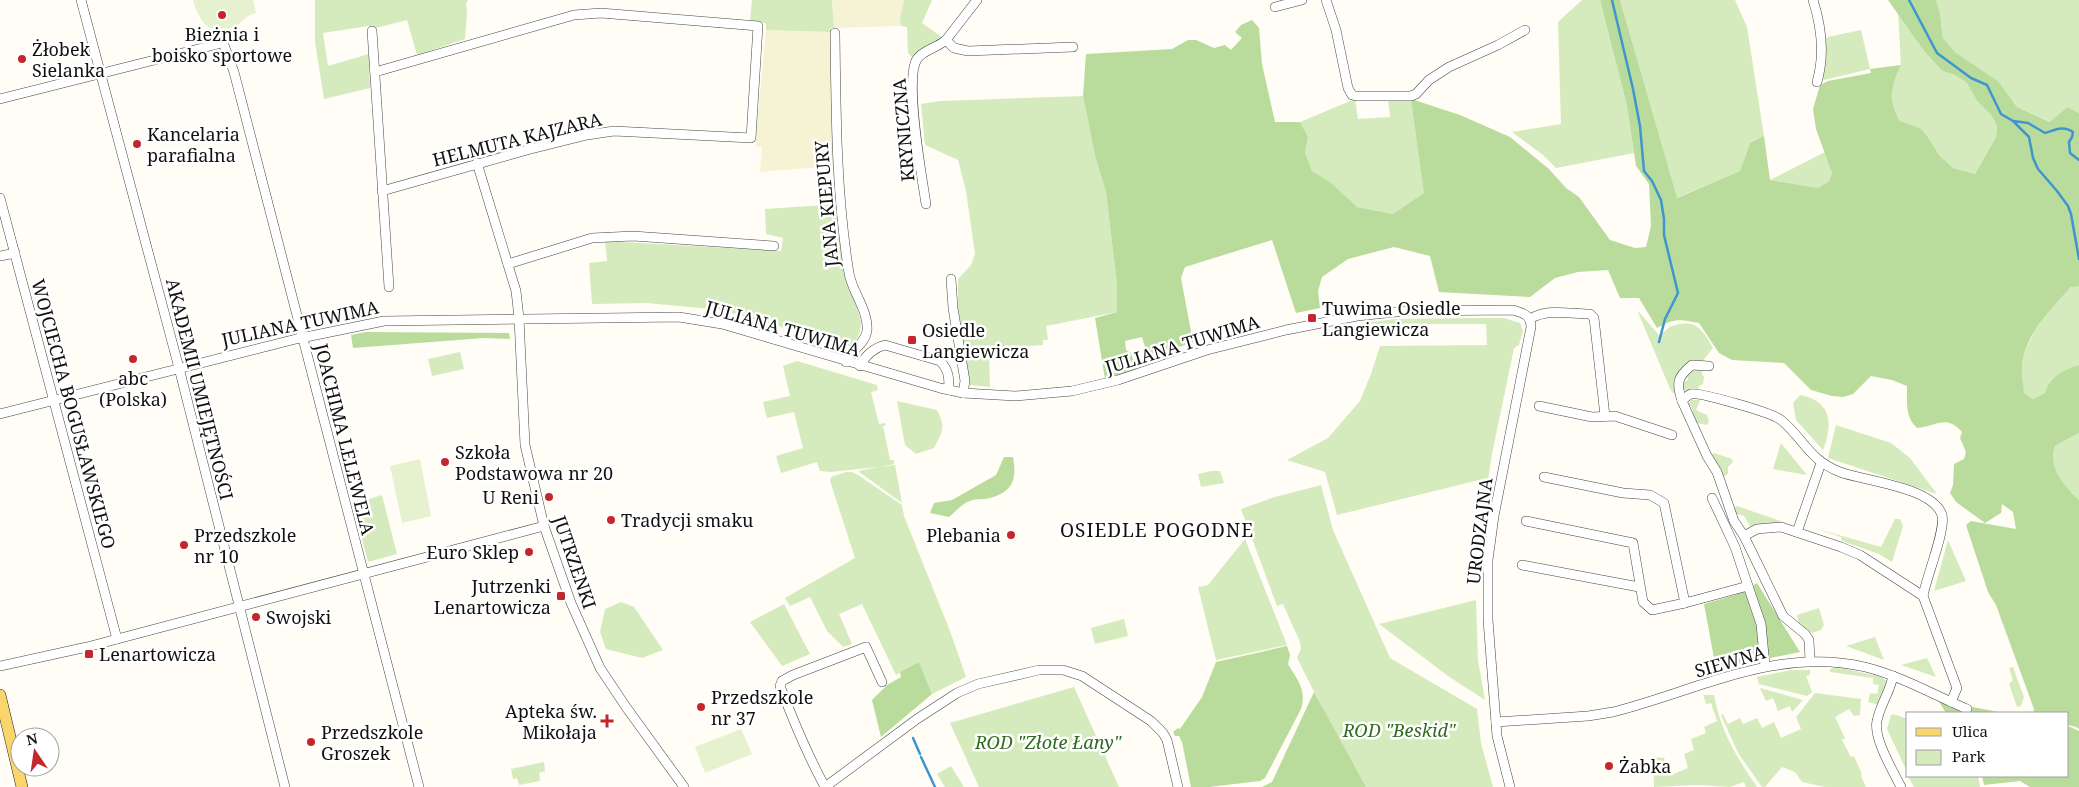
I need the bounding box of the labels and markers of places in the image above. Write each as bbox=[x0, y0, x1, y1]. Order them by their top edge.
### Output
marker: Bieżnia i boisko sportowe bbox=[216, 9, 228, 21]
place label: Bieżnia i boisko sportowe bbox=[152, 22, 292, 67]
place label: Żłobek Sielanka bbox=[32, 37, 105, 82]
marker: Żłobek Sielanka bbox=[16, 53, 28, 65]
place label: Kancelaria parafialna bbox=[147, 122, 240, 167]
marker: Kancelaria parafialna bbox=[131, 138, 143, 150]
place label: Tuwima Osiedle Langiewicza bbox=[1322, 296, 1461, 341]
marker: Tuwima Osiedle Langiewicza bbox=[1306, 312, 1318, 324]
place label: Osiedle Langiewicza bbox=[922, 318, 1030, 363]
marker: Osiedle Langiewicza bbox=[906, 334, 918, 346]
marker: abc (Polska) bbox=[127, 353, 139, 365]
place label: abc (Polska) bbox=[99, 366, 167, 411]
place label: Szkoła Podstawowa nr 20 bbox=[455, 440, 613, 485]
marker: Szkoła Podstawowa nr 20 bbox=[439, 456, 451, 468]
place label: U Reni bbox=[483, 485, 539, 509]
marker: U Reni bbox=[543, 491, 555, 503]
place label: Tradycji smaku bbox=[621, 508, 754, 532]
marker: Tradycji smaku bbox=[605, 514, 617, 526]
place label: Przedszkole nr 10 bbox=[194, 523, 296, 568]
place label: Plebania bbox=[926, 523, 1001, 547]
marker: Plebania bbox=[1005, 529, 1017, 541]
marker: Przedszkole nr 10 bbox=[178, 539, 190, 551]
place label: Euro Sklep bbox=[426, 540, 519, 564]
marker: Euro Sklep bbox=[523, 546, 535, 558]
place label: Jutrzenki Lenartowicza bbox=[434, 574, 551, 619]
marker: Jutrzenki Lenartowicza bbox=[555, 590, 567, 602]
place label: Swojski bbox=[266, 605, 332, 629]
marker: Swojski bbox=[250, 611, 262, 623]
place label: Lenartowicza bbox=[99, 642, 216, 666]
marker: Lenartowicza bbox=[83, 648, 95, 660]
place label: Przedszkole nr 37 bbox=[711, 685, 813, 730]
place label: Apteka św. Mikołaja bbox=[505, 699, 597, 744]
marker: Przedszkole nr 37 bbox=[695, 701, 707, 713]
marker: Apteka św. Mikołaja bbox=[601, 715, 613, 727]
place label: Przedszkole Groszek bbox=[321, 720, 423, 765]
marker: Przedszkole Groszek bbox=[305, 736, 317, 748]
place label: Żabka bbox=[1619, 754, 1672, 778]
marker: Żabka bbox=[1603, 760, 1615, 772]

